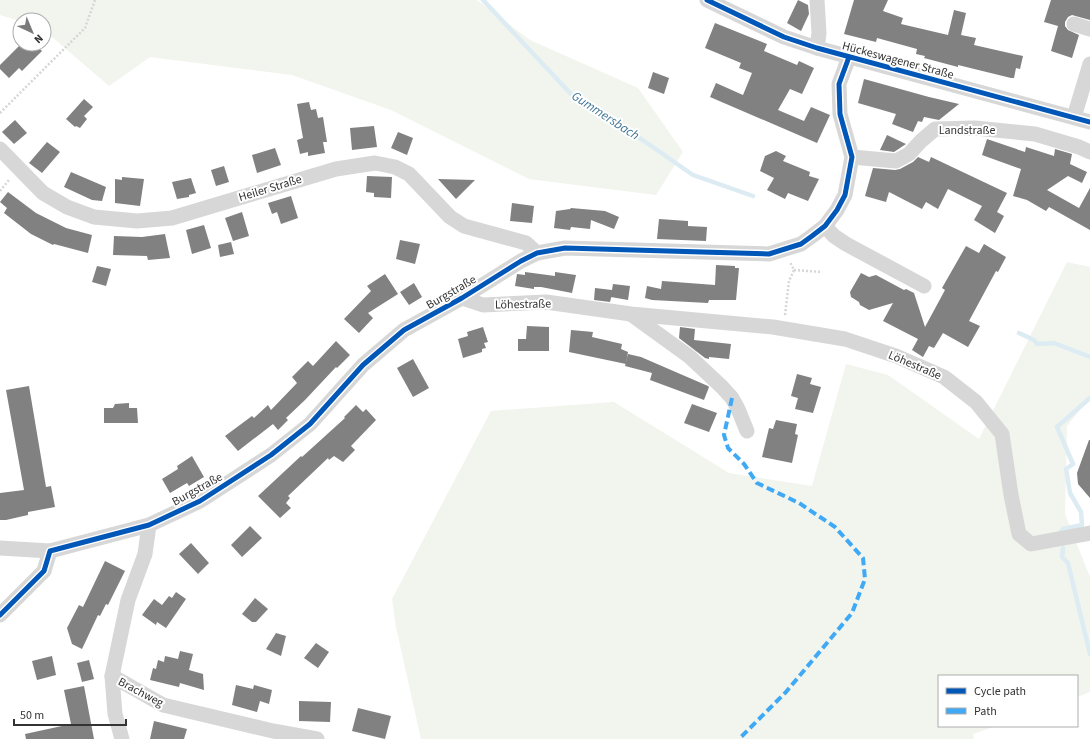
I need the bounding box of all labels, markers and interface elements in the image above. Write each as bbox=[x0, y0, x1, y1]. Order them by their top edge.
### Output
north arrow bbox=[12, 12, 52, 52]
text: N bbox=[31, 31, 46, 47]
street label: Hückeswagener Straße bbox=[840, 37, 956, 84]
water label: Gummersbach bbox=[568, 87, 643, 145]
street label: Landstraße bbox=[939, 122, 995, 139]
street label: Heiler Straße bbox=[236, 171, 304, 206]
street label: Burgstraße bbox=[423, 271, 479, 314]
street label: Löhestraße bbox=[495, 296, 551, 313]
street label: Löhestraße bbox=[886, 347, 944, 384]
street label: Burgstraße bbox=[169, 469, 226, 510]
street label: Brachweg bbox=[115, 673, 167, 712]
legend bbox=[938, 675, 1078, 727]
text: Cycle path bbox=[974, 683, 1026, 700]
scale bar bbox=[14, 701, 126, 727]
text: Path bbox=[974, 703, 997, 720]
text: 50 m bbox=[20, 707, 44, 724]

